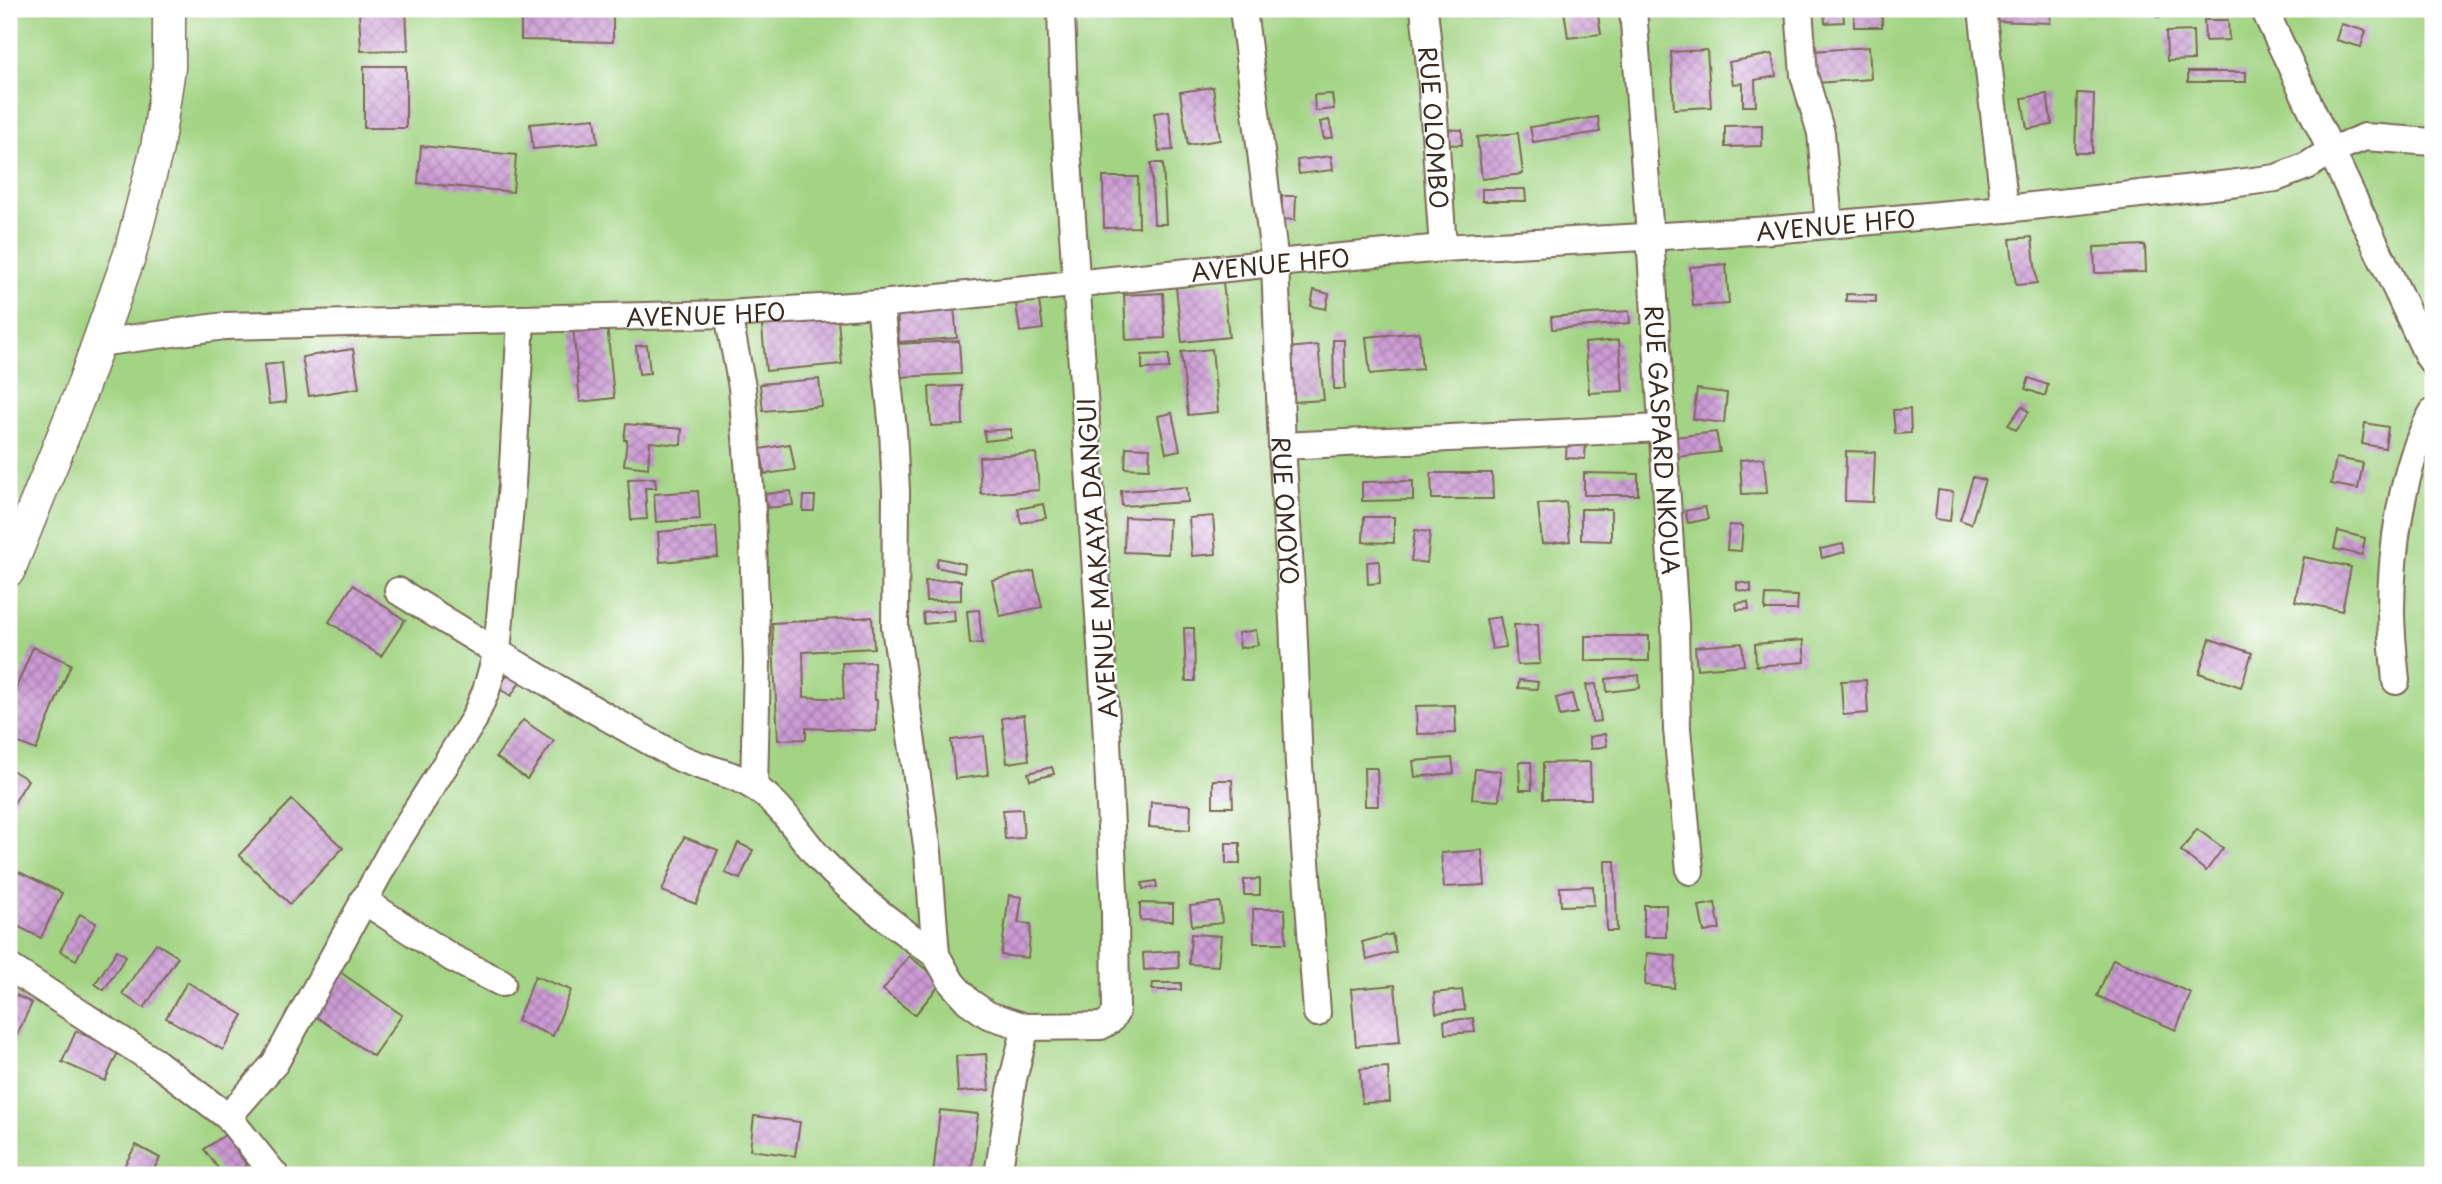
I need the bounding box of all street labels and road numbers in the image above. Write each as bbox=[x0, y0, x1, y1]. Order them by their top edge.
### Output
street label: RUE OLOMBO bbox=[1410, 44, 1458, 210]
street label: AVENUE HFO bbox=[1755, 199, 1917, 249]
street label: AVENUE HFO bbox=[1189, 238, 1351, 290]
street label: AVENUE HFO bbox=[626, 292, 787, 334]
street label: RUE GASPARD NKOUA bbox=[1637, 304, 1690, 576]
street label: AVENUE MAKAYA DANGUI bbox=[1067, 396, 1125, 720]
street label: RUE OMOYO bbox=[1264, 436, 1309, 586]

